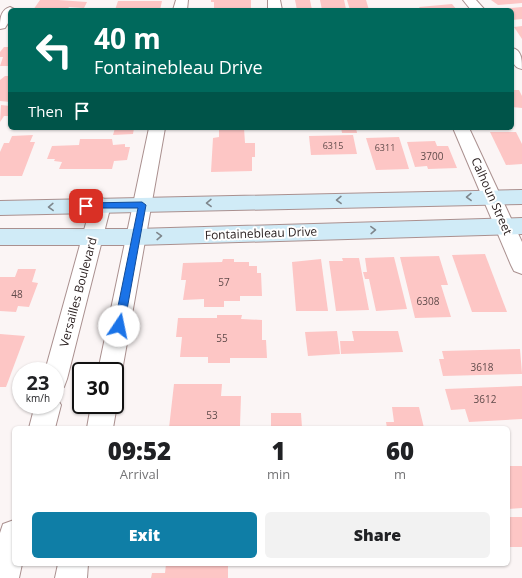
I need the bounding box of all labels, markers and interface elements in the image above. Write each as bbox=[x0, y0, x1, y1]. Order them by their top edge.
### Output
text: 40 m bbox=[94, 19, 161, 57]
icon: left bbox=[28, 24, 80, 76]
text: Fontainebleau Drive bbox=[94, 55, 263, 79]
icon: arrive bbox=[71, 100, 93, 122]
text: Then bbox=[28, 101, 63, 121]
house number: 6315 bbox=[323, 139, 343, 152]
house number: 6311 bbox=[375, 141, 395, 154]
house number: 3700 bbox=[421, 149, 444, 163]
street label: Calhoun Street bbox=[467, 155, 517, 237]
pin bbox=[69, 189, 103, 223]
one-way arrow bbox=[466, 193, 472, 202]
icon: arrive bbox=[75, 195, 97, 217]
one-way arrow bbox=[336, 196, 342, 204]
one-way arrow bbox=[206, 199, 212, 207]
one-way arrow bbox=[48, 202, 54, 211]
street label: Fontainebleau Drive bbox=[204, 223, 318, 243]
one-way arrow bbox=[370, 226, 376, 235]
one-way arrow bbox=[156, 232, 162, 241]
street label: Versailles Boulevard bbox=[55, 235, 101, 349]
house number: 57 bbox=[218, 275, 230, 289]
house number: 48 bbox=[11, 287, 23, 301]
house number: 6308 bbox=[417, 294, 440, 308]
position arrow bbox=[98, 305, 140, 347]
house number: 55 bbox=[216, 331, 228, 345]
house number: 3618 bbox=[471, 360, 494, 374]
speed limit sign: 30 bbox=[72, 362, 124, 414]
text: 23 bbox=[27, 369, 49, 396]
text: km/h bbox=[26, 391, 50, 405]
house number: 3612 bbox=[474, 392, 497, 406]
house number: 53 bbox=[206, 408, 218, 422]
text: 09:52 bbox=[108, 434, 171, 467]
text: 1 bbox=[271, 434, 286, 467]
text: 60 bbox=[386, 434, 414, 467]
text: Arrival bbox=[120, 465, 159, 483]
text: min bbox=[267, 465, 290, 483]
text: m bbox=[394, 465, 406, 483]
button: Exit bbox=[32, 512, 257, 558]
button: Share bbox=[265, 512, 490, 558]

